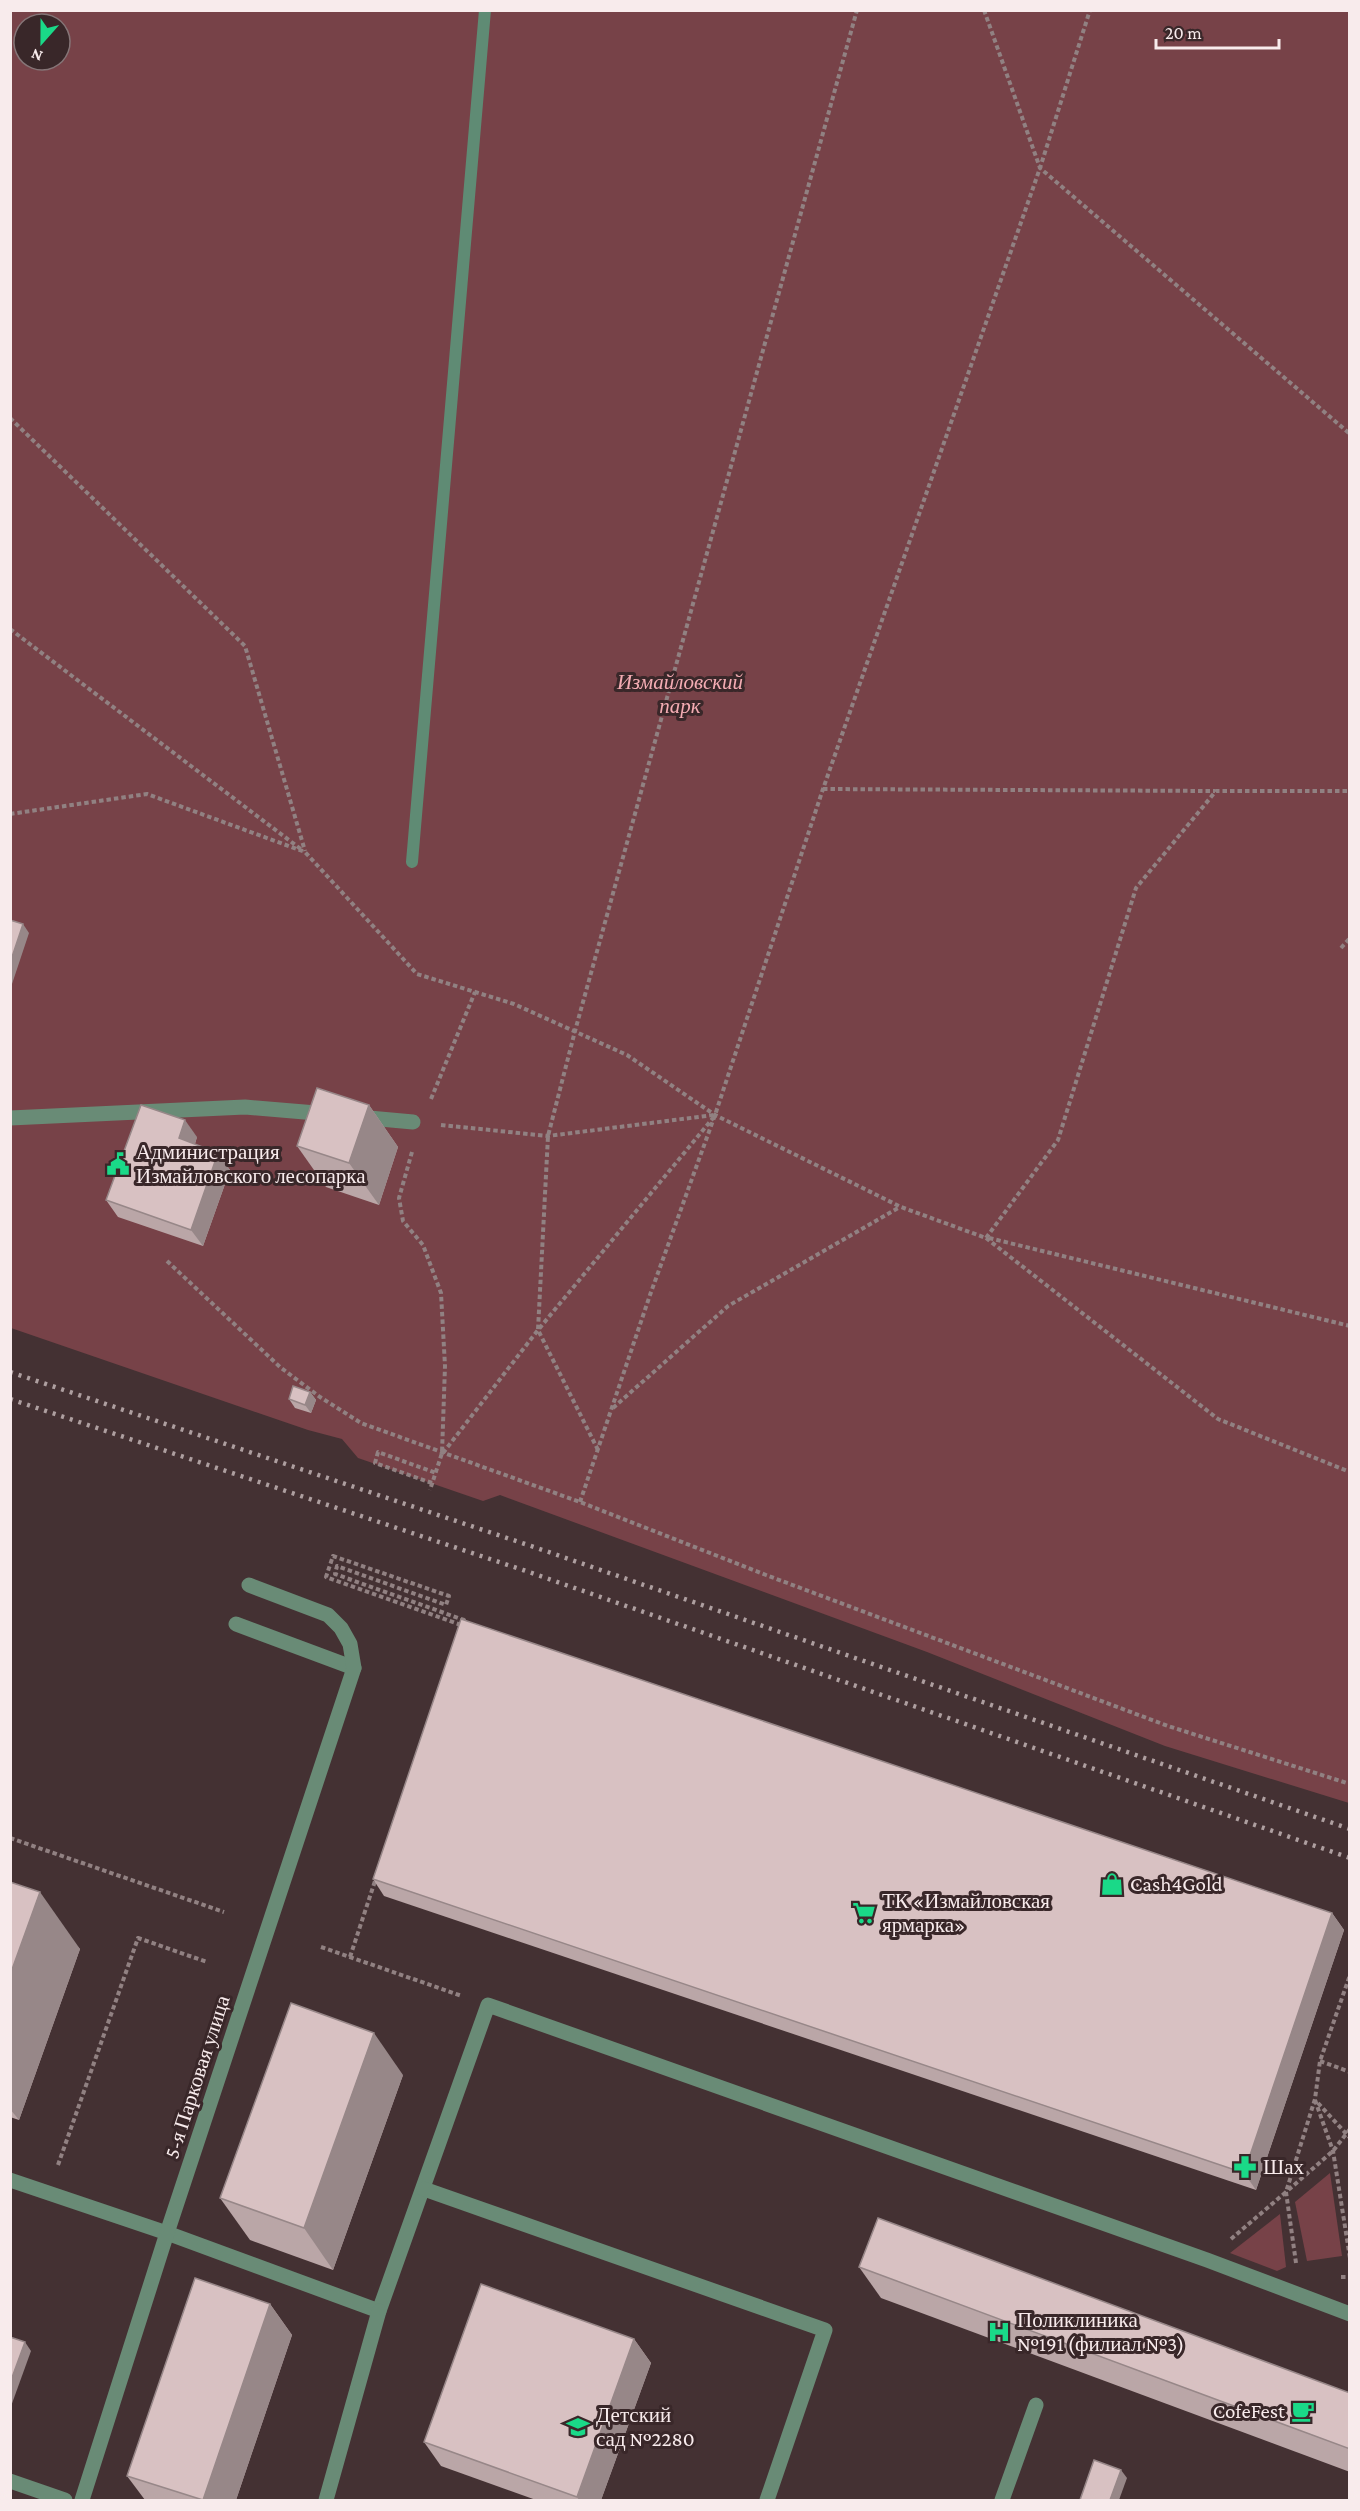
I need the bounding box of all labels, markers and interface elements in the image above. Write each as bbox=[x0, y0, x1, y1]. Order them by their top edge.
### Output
north arrow bbox=[12, 12, 72, 72]
scale bar bbox=[1156, 12, 1279, 50]
text: 20 m bbox=[1165, 23, 1202, 43]
text: N bbox=[29, 46, 45, 65]
park label: Измайловский парк bbox=[616, 670, 744, 718]
place label: Администрация Измайловского лесопарка bbox=[136, 1140, 366, 1188]
public building icon: Администрация Измайловского лесопарка bbox=[105, 1151, 131, 1177]
shop icon: Cash4Gold bbox=[1099, 1871, 1125, 1897]
place label: Cash4Gold bbox=[1130, 1872, 1223, 1896]
place label: ТК «Измайловская ярмарка» bbox=[882, 1889, 1050, 1937]
supermarket icon: ТК «Измайловская ярмарка» bbox=[851, 1900, 877, 1926]
street label: 5-я Парковая улица bbox=[159, 1992, 235, 2162]
pharmacy icon: Шах bbox=[1232, 2154, 1258, 2180]
place label: Шах bbox=[1263, 2155, 1305, 2179]
place label: Поликлиника №191 (филиал №3) bbox=[1017, 2308, 1184, 2356]
hospital icon: Поликлиника №191 (филиал №3) bbox=[986, 2319, 1012, 2345]
cafe icon: CofeFest bbox=[1290, 2398, 1316, 2424]
place label: CofeFest bbox=[1213, 2399, 1286, 2423]
place label: Детский сад №2280 bbox=[596, 2403, 695, 2451]
school or university icon: Детский сад №2280 bbox=[565, 2414, 591, 2440]

